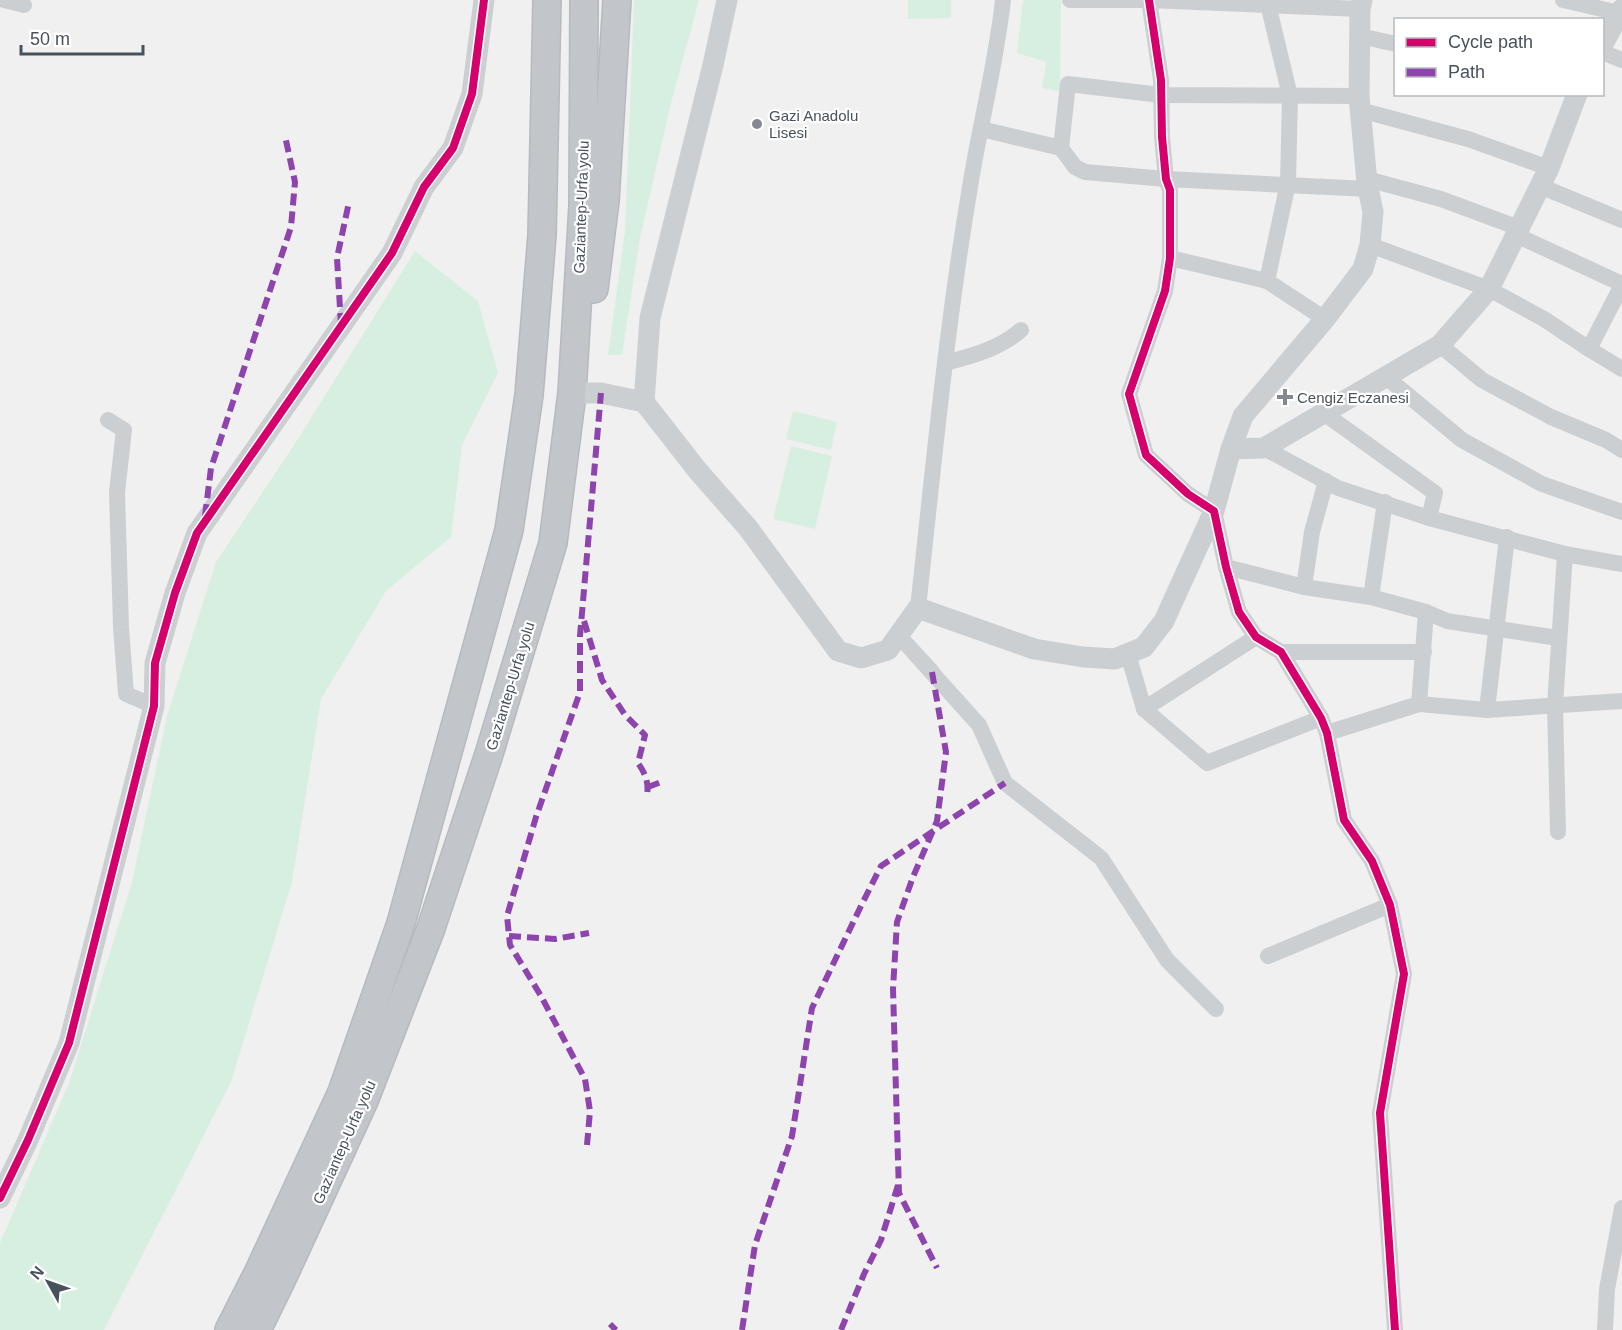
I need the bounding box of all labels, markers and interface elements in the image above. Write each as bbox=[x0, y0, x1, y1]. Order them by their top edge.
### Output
scale bar bbox=[21, 18, 142, 56]
legend bbox=[1394, 18, 1604, 96]
text: 50 m bbox=[30, 29, 70, 49]
text: Cycle path bbox=[1448, 32, 1533, 52]
text: Path bbox=[1448, 62, 1485, 82]
place label: Gazi Anadolu Lisesi bbox=[769, 107, 858, 141]
marker: Gazi Anadolu Lisesi bbox=[750, 117, 764, 131]
street label: Gaziantep-Urfa yolu bbox=[570, 140, 592, 274]
place label: Cengiz Eczanesi bbox=[1297, 389, 1409, 406]
marker: Cengiz Eczanesi bbox=[1278, 390, 1292, 404]
street label: Gaziantep-Urfa yolu bbox=[482, 620, 538, 752]
street label: Gaziantep-Urfa yolu bbox=[309, 1078, 379, 1206]
north arrow bbox=[18, 1252, 78, 1312]
text: N bbox=[27, 1263, 47, 1283]

